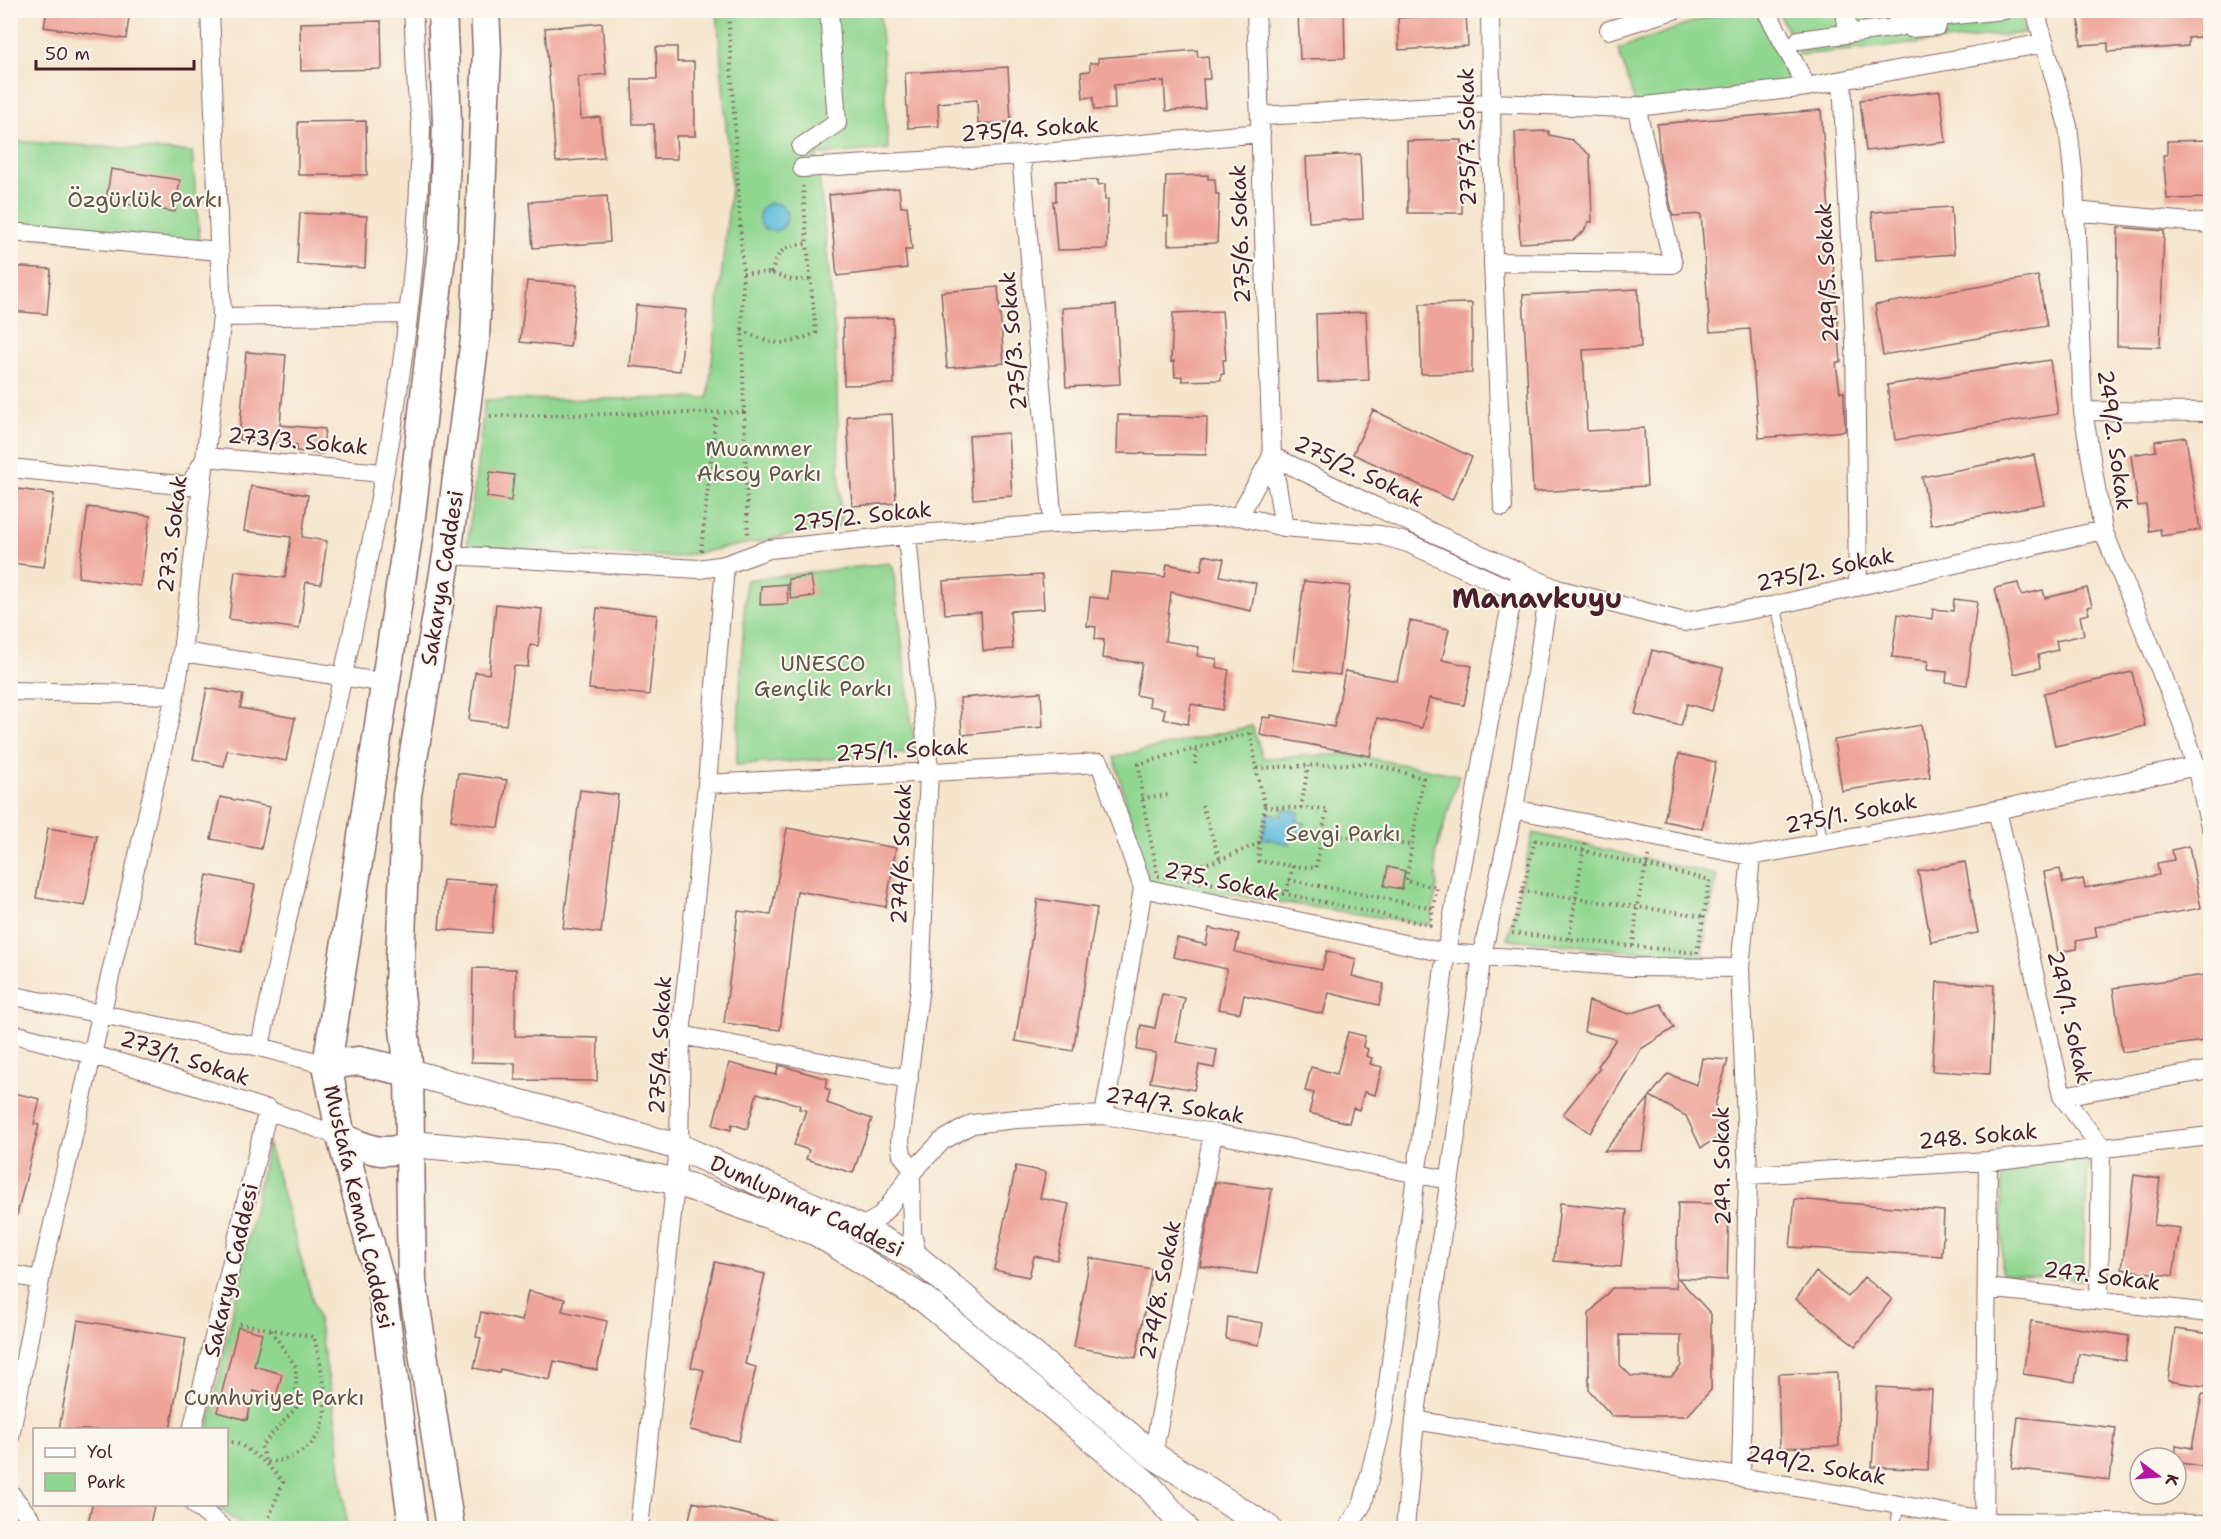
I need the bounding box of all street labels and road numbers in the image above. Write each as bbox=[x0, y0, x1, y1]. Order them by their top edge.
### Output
street label: 275/7. Sokak bbox=[1451, 67, 1483, 207]
street label: 275/4. Sokak bbox=[960, 110, 1100, 148]
street label: 275/6. Sokak bbox=[1223, 164, 1257, 304]
street label: 249/5. Sokak bbox=[1809, 202, 1845, 344]
street label: 275/3. Sokak bbox=[992, 270, 1034, 412]
street label: 249/2. Sokak bbox=[2091, 368, 2139, 512]
street label: 273/3. Sokak bbox=[226, 420, 370, 462]
street label: 275/2. Sokak bbox=[1289, 428, 1429, 514]
street label: 273. Sokak bbox=[150, 473, 194, 595]
street label: Sakarya Caddesi bbox=[414, 488, 470, 668]
street label: 275/2. Sokak bbox=[791, 494, 933, 538]
street label: 275/2. Sokak bbox=[1754, 540, 1896, 598]
street label: 275/1. Sokak bbox=[835, 732, 969, 768]
street label: 274/6. Sokak bbox=[884, 783, 918, 925]
street label: 275/1. Sokak bbox=[1783, 786, 1919, 840]
street label: 275. Sokak bbox=[1162, 855, 1282, 907]
street label: 249/1. Sokak bbox=[2041, 948, 2099, 1086]
street label: 275/4. Sokak bbox=[642, 975, 678, 1115]
street label: 273/1. Sokak bbox=[116, 1023, 254, 1093]
street label: 274/7. Sokak bbox=[1103, 1080, 1247, 1130]
street label: Mustafa Kemal Caddesi bbox=[317, 1082, 401, 1332]
street label: 249. Sokak bbox=[1706, 1106, 1738, 1226]
street label: 248. Sokak bbox=[1917, 1116, 2039, 1156]
street label: Dumlupınar Caddesi bbox=[705, 1148, 909, 1264]
street label: Sakarya Caddesi bbox=[197, 1180, 265, 1360]
street label: 274/8. Sokak bbox=[1132, 1218, 1188, 1362]
street label: 247. Sokak bbox=[2042, 1254, 2162, 1298]
street label: 249/2. Sokak bbox=[1744, 1438, 1888, 1492]

